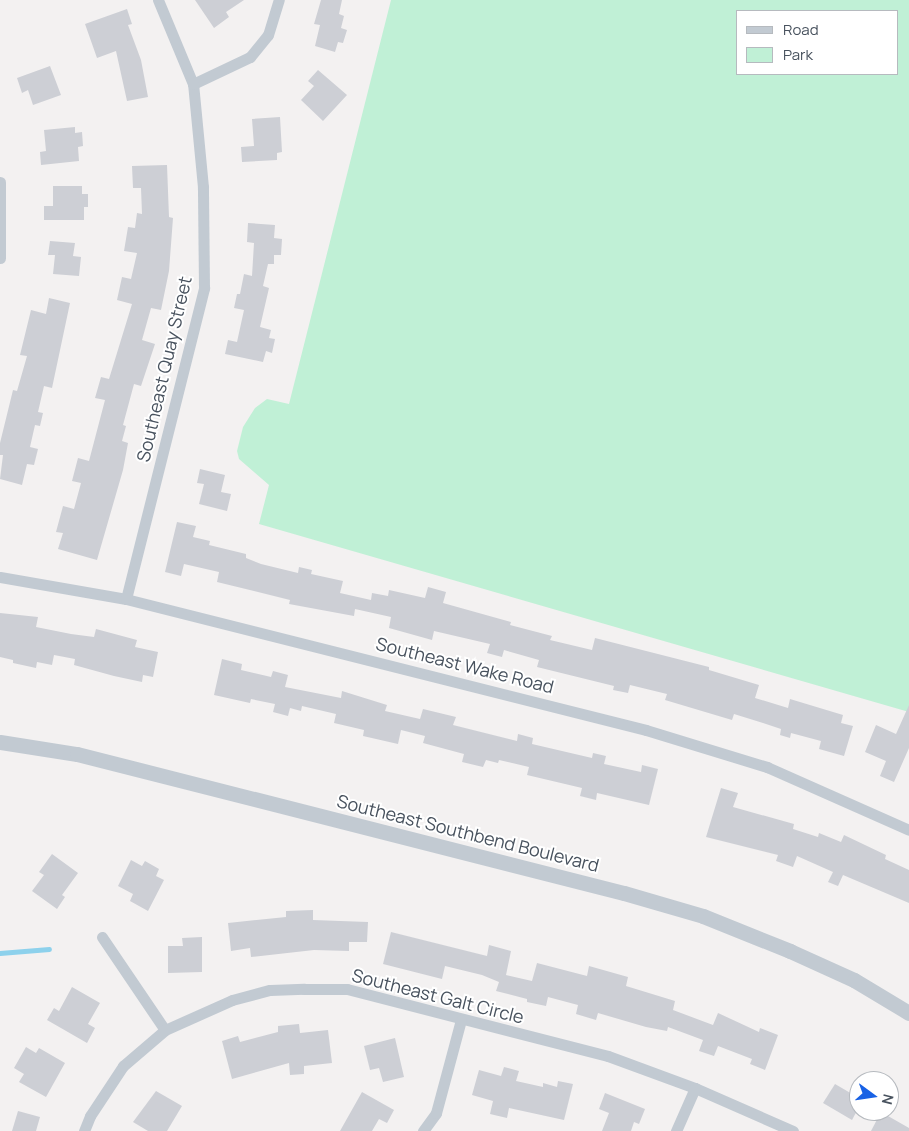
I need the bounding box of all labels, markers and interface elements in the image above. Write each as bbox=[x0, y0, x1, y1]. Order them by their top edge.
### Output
legend bbox=[736, 10, 899, 75]
text: Road bbox=[783, 19, 819, 40]
text: Park bbox=[783, 44, 813, 65]
street label: Southeast Quay Street bbox=[132, 274, 196, 464]
street label: Southeast Wake Road bbox=[374, 632, 556, 698]
street label: Southeast Southbend Boulevard bbox=[335, 790, 601, 876]
street label: Southeast Galt Circle bbox=[350, 964, 526, 1028]
north arrow bbox=[849, 1071, 899, 1121]
text: N bbox=[878, 1092, 899, 1107]

